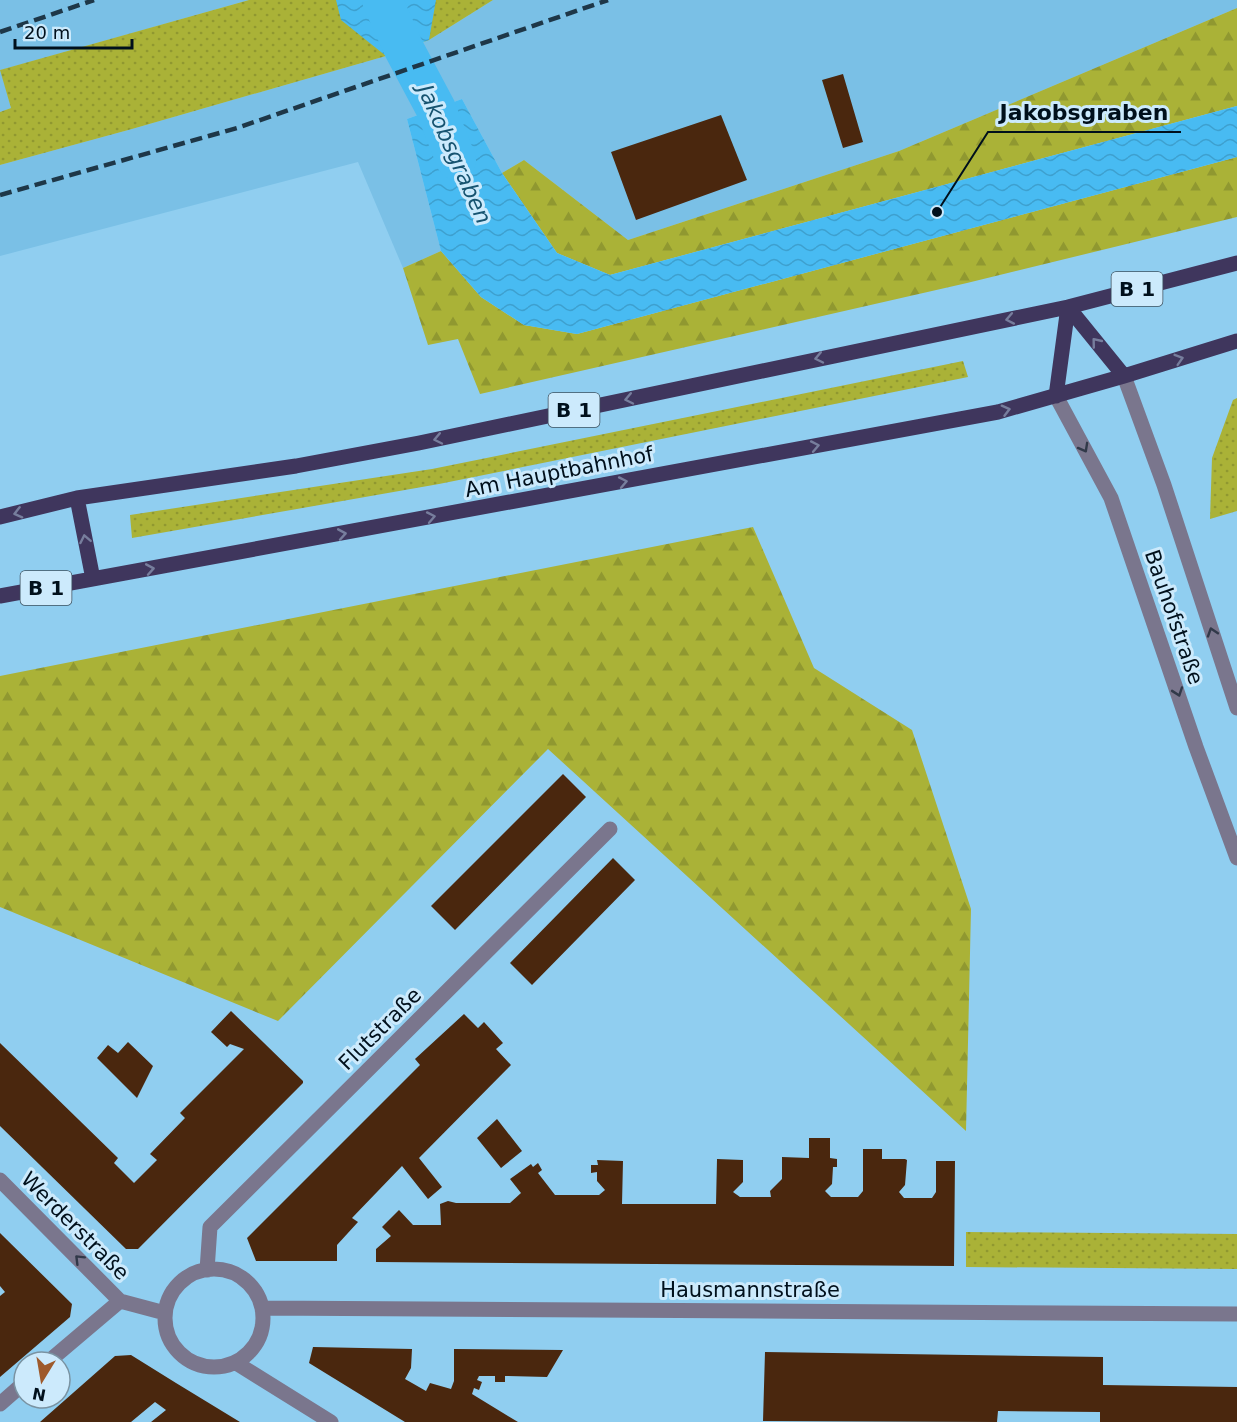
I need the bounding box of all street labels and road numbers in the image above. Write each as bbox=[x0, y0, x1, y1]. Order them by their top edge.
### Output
road number: B 1 bbox=[1112, 272, 1162, 306]
road number: B 1 bbox=[548, 393, 600, 427]
street label: Am Hauptbahnhof bbox=[463, 442, 656, 502]
street label: Bauhofstraße bbox=[1140, 546, 1208, 688]
road number: B 1 bbox=[20, 571, 72, 605]
street label: Flutstraße bbox=[334, 983, 426, 1075]
street label: Werderstraße bbox=[16, 1167, 134, 1285]
street label: Hausmannstraße bbox=[660, 1278, 840, 1302]

